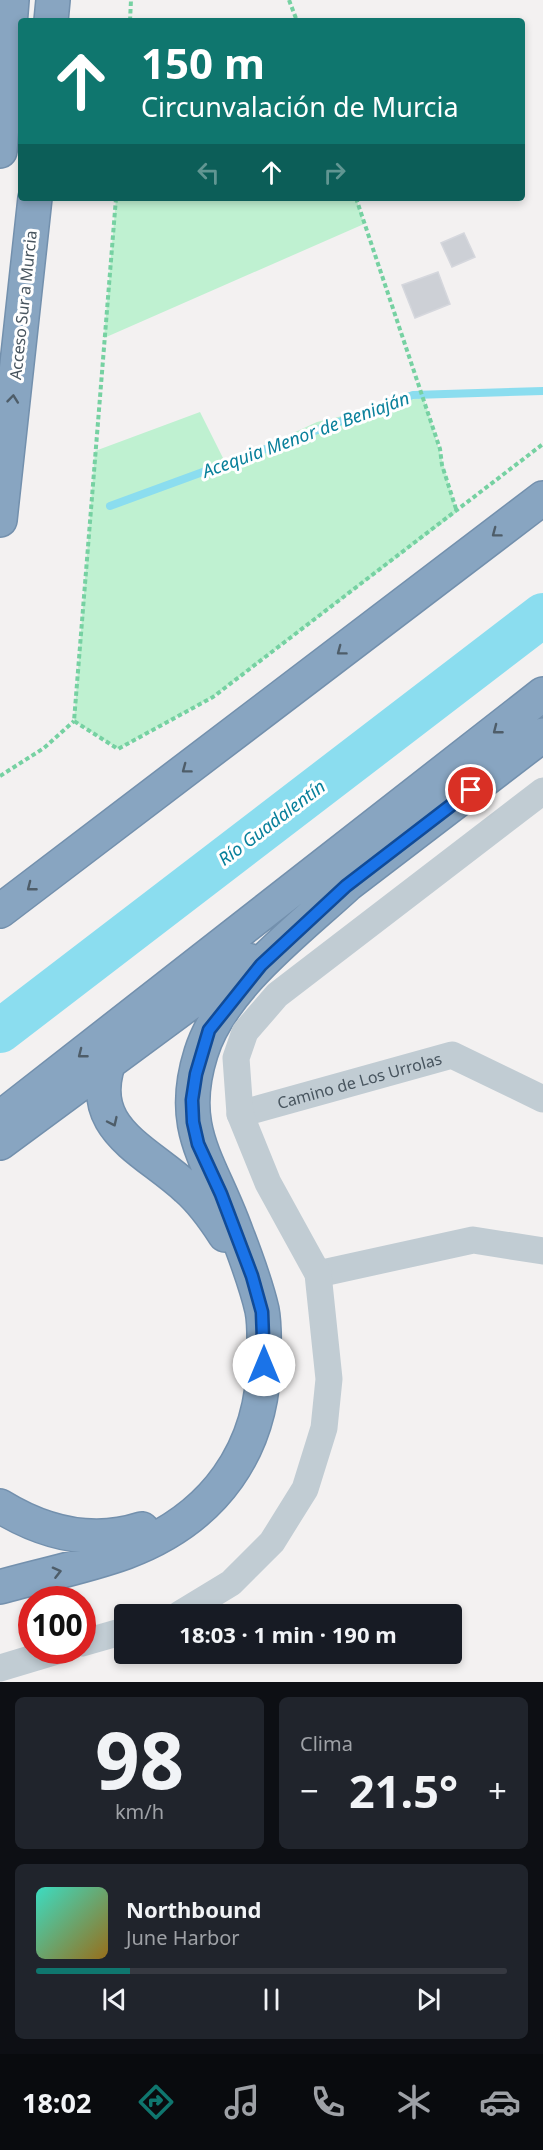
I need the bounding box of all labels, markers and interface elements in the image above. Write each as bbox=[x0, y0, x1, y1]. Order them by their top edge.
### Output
text: 150 m bbox=[141, 34, 265, 91]
icon: ahead bbox=[42, 42, 120, 120]
text: Circunvalación de Murcia bbox=[141, 88, 459, 125]
icon: left bbox=[192, 156, 225, 189]
icon: ahead bbox=[255, 156, 288, 189]
icon: right bbox=[318, 156, 351, 189]
street label: Acceso Sur a Murcia bbox=[4, 229, 42, 381]
water label: Acequia Menor de Beniaján bbox=[197, 385, 412, 483]
one-way arrow bbox=[7, 395, 19, 404]
one-way arrow bbox=[492, 526, 503, 537]
one-way arrow bbox=[337, 644, 348, 655]
one-way arrow bbox=[493, 723, 504, 734]
one-way arrow bbox=[181, 762, 192, 773]
pin bbox=[445, 764, 496, 815]
icon: arrive bbox=[454, 773, 487, 806]
water label: Río Guadalentín bbox=[213, 774, 330, 870]
one-way arrow bbox=[26, 880, 37, 891]
one-way arrow bbox=[78, 1046, 89, 1057]
street label: Camino de Los Urrolas bbox=[275, 1047, 444, 1114]
one-way arrow bbox=[106, 1116, 118, 1127]
position arrow bbox=[232, 1333, 296, 1397]
one-way arrow bbox=[51, 1566, 61, 1579]
speed limit sign: 100 bbox=[18, 1586, 96, 1664]
text: 18:03 · 1 min · 190 m bbox=[179, 1619, 397, 1649]
text: 98 bbox=[95, 1706, 184, 1812]
text: Clima bbox=[300, 1730, 353, 1757]
text: 21.5° bbox=[349, 1760, 458, 1821]
text: − bbox=[300, 1768, 319, 1813]
text: + bbox=[488, 1768, 507, 1813]
text: km/h bbox=[115, 1798, 164, 1825]
text: Northbound bbox=[126, 1894, 261, 1924]
text: June Harbor bbox=[126, 1924, 240, 1951]
icon: previous bbox=[98, 1983, 131, 2016]
icon: pause bbox=[255, 1983, 288, 2016]
icon: next bbox=[412, 1983, 445, 2016]
icon: directions bbox=[135, 2081, 177, 2123]
icon: music bbox=[221, 2081, 263, 2123]
icon: phone bbox=[307, 2081, 349, 2123]
icon: climate bbox=[393, 2081, 435, 2123]
icon: car bbox=[479, 2081, 521, 2123]
text: 18:02 bbox=[22, 2084, 91, 2121]

